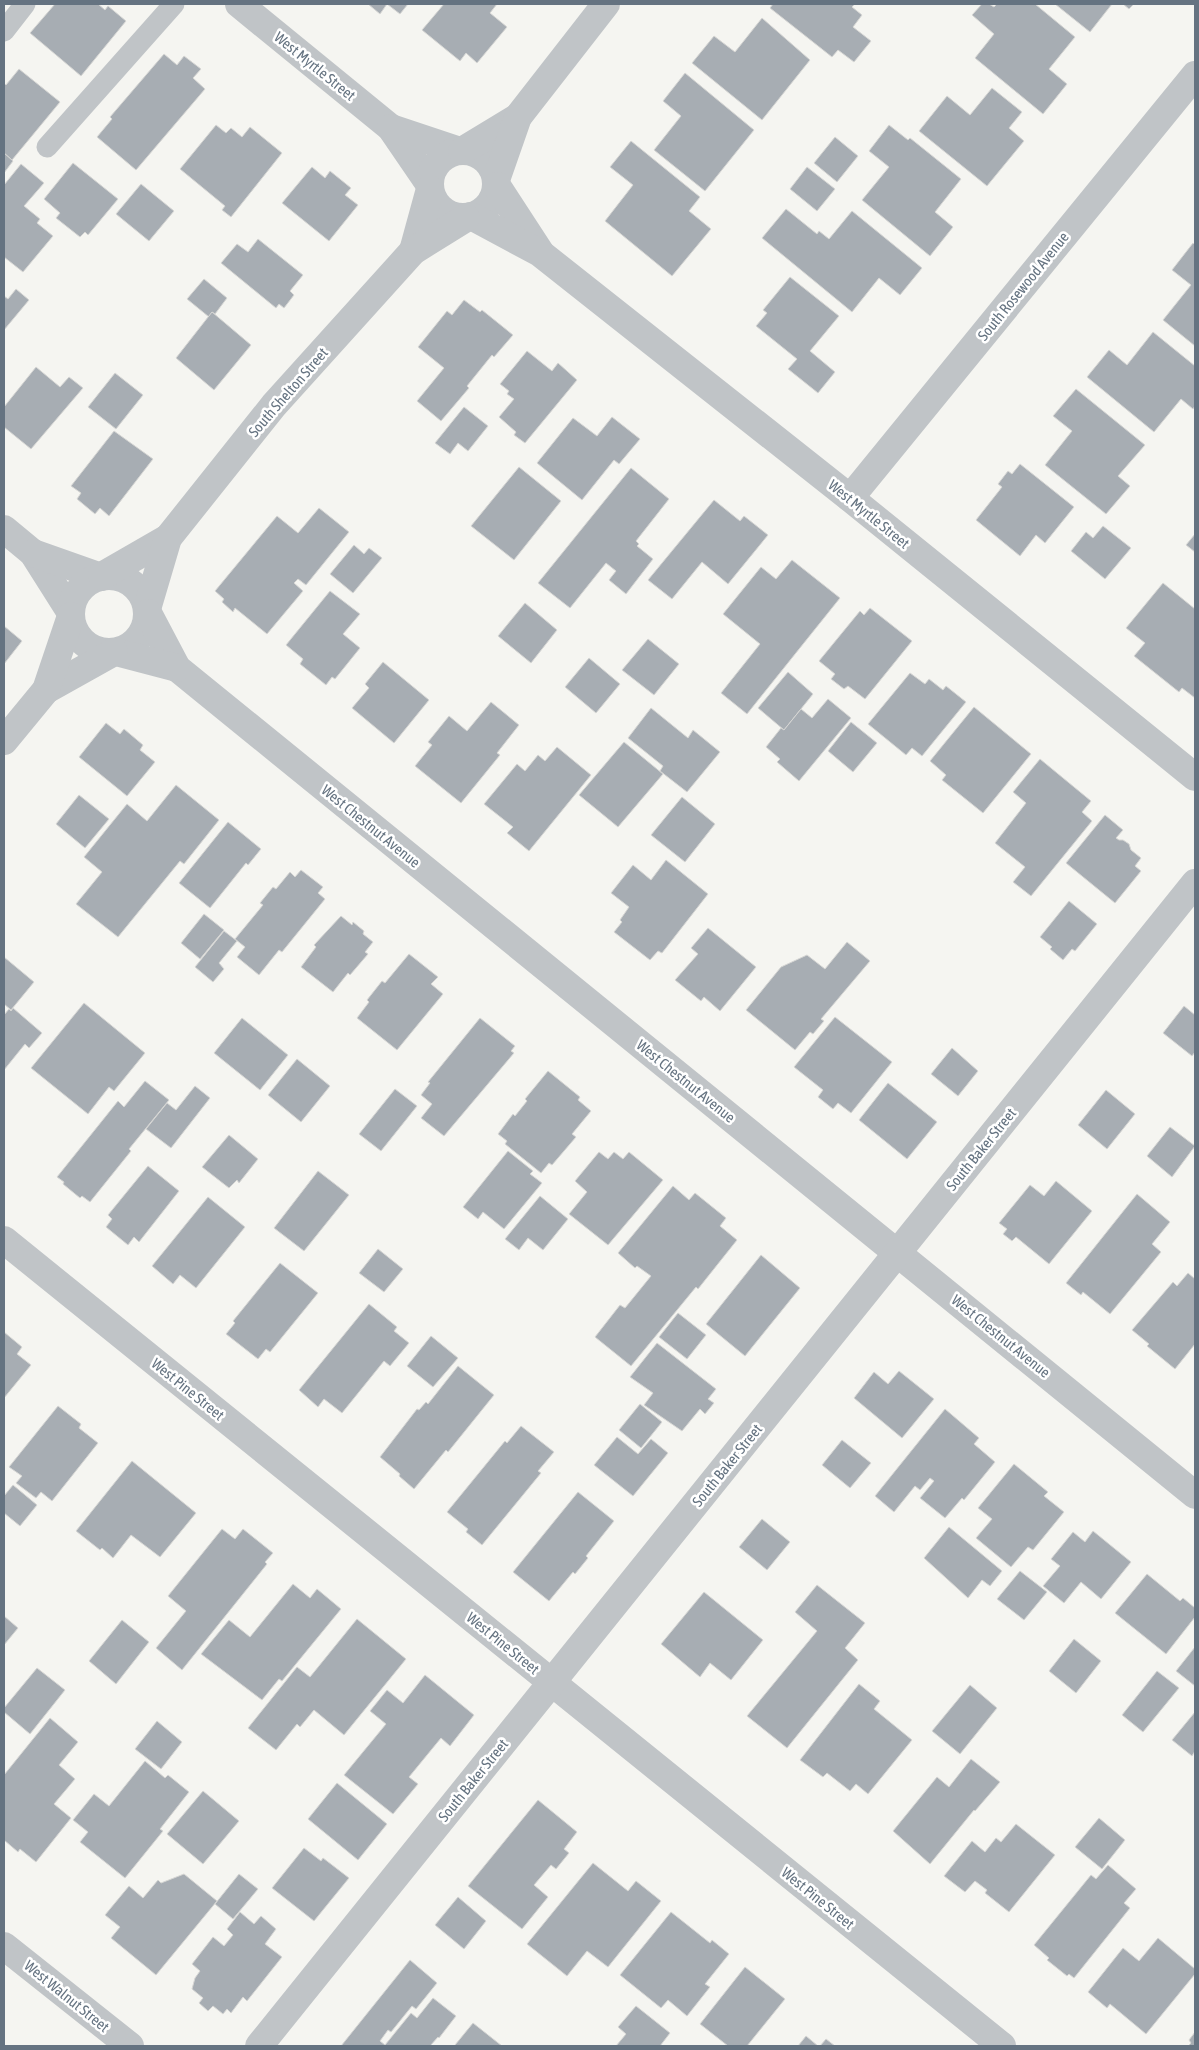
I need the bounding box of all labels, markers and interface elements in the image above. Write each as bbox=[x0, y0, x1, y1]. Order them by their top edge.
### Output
street label: West Myrtle Street bbox=[271, 28, 359, 104]
street label: South Rosewood Avenue bbox=[974, 228, 1072, 344]
street label: South Shelton Street bbox=[245, 344, 331, 440]
street label: West Myrtle Street bbox=[825, 476, 913, 552]
street label: West Chestnut Avenue bbox=[318, 781, 424, 871]
street label: West Chestnut Avenue bbox=[633, 1036, 739, 1126]
street label: South Baker Street bbox=[943, 1104, 1019, 1194]
street label: West Chestnut Avenue bbox=[948, 1291, 1054, 1381]
street label: West Pine Street bbox=[148, 1355, 228, 1423]
street label: South Baker Street bbox=[689, 1420, 765, 1510]
street label: West Pine Street bbox=[463, 1609, 543, 1677]
street label: South Baker Street bbox=[435, 1735, 511, 1825]
street label: West Pine Street bbox=[778, 1864, 858, 1932]
street label: West Walnut Street bbox=[21, 1957, 113, 2035]

